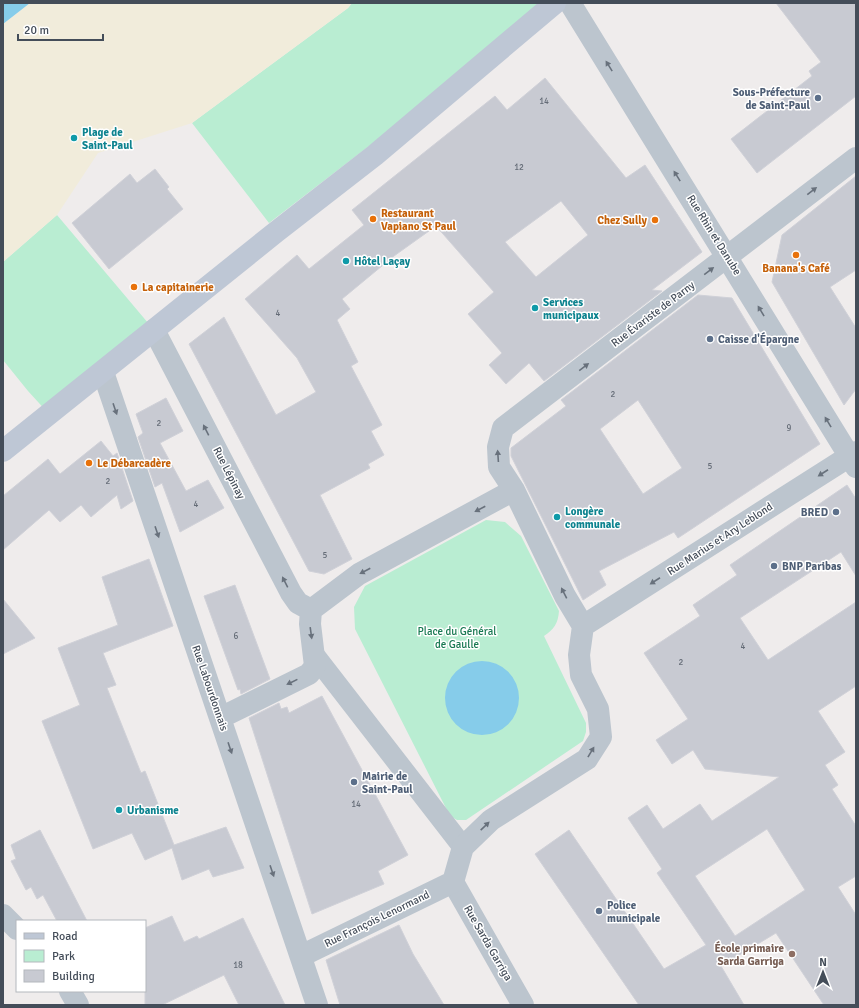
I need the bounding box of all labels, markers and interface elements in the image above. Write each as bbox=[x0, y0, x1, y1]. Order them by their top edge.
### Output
scale bar bbox=[18, 16, 103, 42]
text: 20 m bbox=[24, 23, 49, 38]
one-way arrow bbox=[605, 60, 612, 72]
place label: Sous-Préfecture de Saint-Paul bbox=[733, 86, 811, 112]
marker: Sous-Préfecture de Saint-Paul bbox=[813, 93, 823, 103]
house number: 14 bbox=[539, 96, 549, 107]
place label: Plage de Saint-Paul bbox=[82, 126, 133, 152]
marker: Plage de Saint-Paul bbox=[69, 133, 79, 143]
house number: 12 bbox=[514, 162, 524, 173]
one-way arrow bbox=[674, 170, 681, 182]
one-way arrow bbox=[807, 187, 818, 196]
street label: Rue Rhin et Danube bbox=[684, 193, 744, 277]
place label: Restaurant Vapiano St Paul bbox=[381, 207, 457, 233]
marker: Restaurant Vapiano St Paul bbox=[368, 214, 378, 224]
place label: Chez Sully bbox=[597, 214, 648, 227]
marker: Chez Sully bbox=[650, 215, 660, 225]
marker: Banana's Café bbox=[791, 250, 801, 260]
place label: Hôtel Laçay bbox=[354, 255, 411, 268]
marker: Hôtel Laçay bbox=[341, 256, 351, 266]
place label: Banana's Café bbox=[762, 262, 830, 275]
one-way arrow bbox=[704, 266, 715, 275]
street label: Rue Évariste de Parny bbox=[608, 277, 698, 350]
place label: La capitainerie bbox=[142, 281, 214, 294]
marker: La capitainerie bbox=[129, 282, 139, 292]
place label: Services municipaux bbox=[543, 296, 599, 322]
marker: Services municipaux bbox=[530, 303, 540, 313]
one-way arrow bbox=[757, 305, 764, 317]
house number: 4 bbox=[276, 308, 281, 319]
place label: Caisse d'Épargne bbox=[718, 332, 800, 346]
marker: Caisse d'Épargne bbox=[705, 334, 715, 344]
one-way arrow bbox=[578, 362, 589, 371]
house number: 2 bbox=[611, 389, 616, 400]
one-way arrow bbox=[113, 403, 119, 415]
one-way arrow bbox=[825, 416, 832, 428]
house number: 2 bbox=[157, 418, 162, 429]
house number: 9 bbox=[787, 423, 792, 434]
one-way arrow bbox=[203, 424, 209, 435]
street label: Rue Lépinay bbox=[210, 445, 248, 502]
one-way arrow bbox=[495, 450, 502, 462]
place label: Le Débarcadère bbox=[97, 457, 171, 470]
marker: Le Débarcadère bbox=[84, 458, 94, 468]
house number: 5 bbox=[708, 461, 713, 472]
one-way arrow bbox=[818, 469, 828, 477]
house number: 2 bbox=[106, 476, 111, 487]
house number: 4 bbox=[194, 499, 199, 510]
street label: Rue Marius et Ary Leblond bbox=[665, 500, 775, 578]
place label: Longère communale bbox=[565, 505, 621, 531]
one-way arrow bbox=[474, 506, 486, 512]
place label: BRED bbox=[801, 506, 828, 519]
marker: BRED bbox=[831, 507, 841, 517]
marker: Longère communale bbox=[552, 512, 562, 522]
one-way arrow bbox=[154, 526, 160, 538]
house number: 5 bbox=[323, 550, 328, 561]
place label: BNP Paribas bbox=[782, 560, 842, 573]
marker: BNP Paribas bbox=[769, 561, 779, 571]
one-way arrow bbox=[359, 567, 371, 574]
one-way arrow bbox=[282, 576, 288, 588]
one-way arrow bbox=[649, 577, 661, 584]
one-way arrow bbox=[561, 587, 567, 598]
park label: Place du Général de Gaulle bbox=[417, 625, 497, 651]
one-way arrow bbox=[308, 627, 314, 639]
house number: 6 bbox=[234, 631, 239, 642]
house number: 4 bbox=[741, 641, 746, 652]
street label: Rue Labourdonnais bbox=[189, 643, 231, 733]
house number: 2 bbox=[679, 657, 684, 668]
one-way arrow bbox=[286, 679, 298, 685]
one-way arrow bbox=[227, 742, 233, 754]
one-way arrow bbox=[588, 746, 595, 758]
place label: Mairie de Saint-Paul bbox=[362, 770, 413, 796]
marker: Mairie de Saint-Paul bbox=[349, 777, 359, 787]
house number: 14 bbox=[351, 799, 361, 810]
place label: Urbanisme bbox=[127, 804, 179, 817]
marker: Urbanisme bbox=[114, 805, 124, 815]
one-way arrow bbox=[480, 821, 490, 830]
one-way arrow bbox=[269, 865, 275, 877]
street label: Rue François Lenormand bbox=[322, 888, 432, 950]
place label: Police municipale bbox=[607, 899, 661, 925]
street label: Rue Sarda Garriga bbox=[461, 903, 515, 983]
marker: Police municipale bbox=[594, 906, 604, 916]
legend bbox=[16, 920, 146, 992]
text: Road bbox=[52, 929, 78, 944]
place label: École primaire Sarda Garriga bbox=[714, 941, 785, 968]
text: Park bbox=[52, 949, 75, 964]
marker: École primaire Sarda Garriga bbox=[787, 949, 797, 959]
north arrow bbox=[803, 952, 843, 992]
text: N bbox=[819, 956, 827, 969]
house number: 18 bbox=[233, 960, 243, 971]
text: Building bbox=[52, 969, 95, 984]

